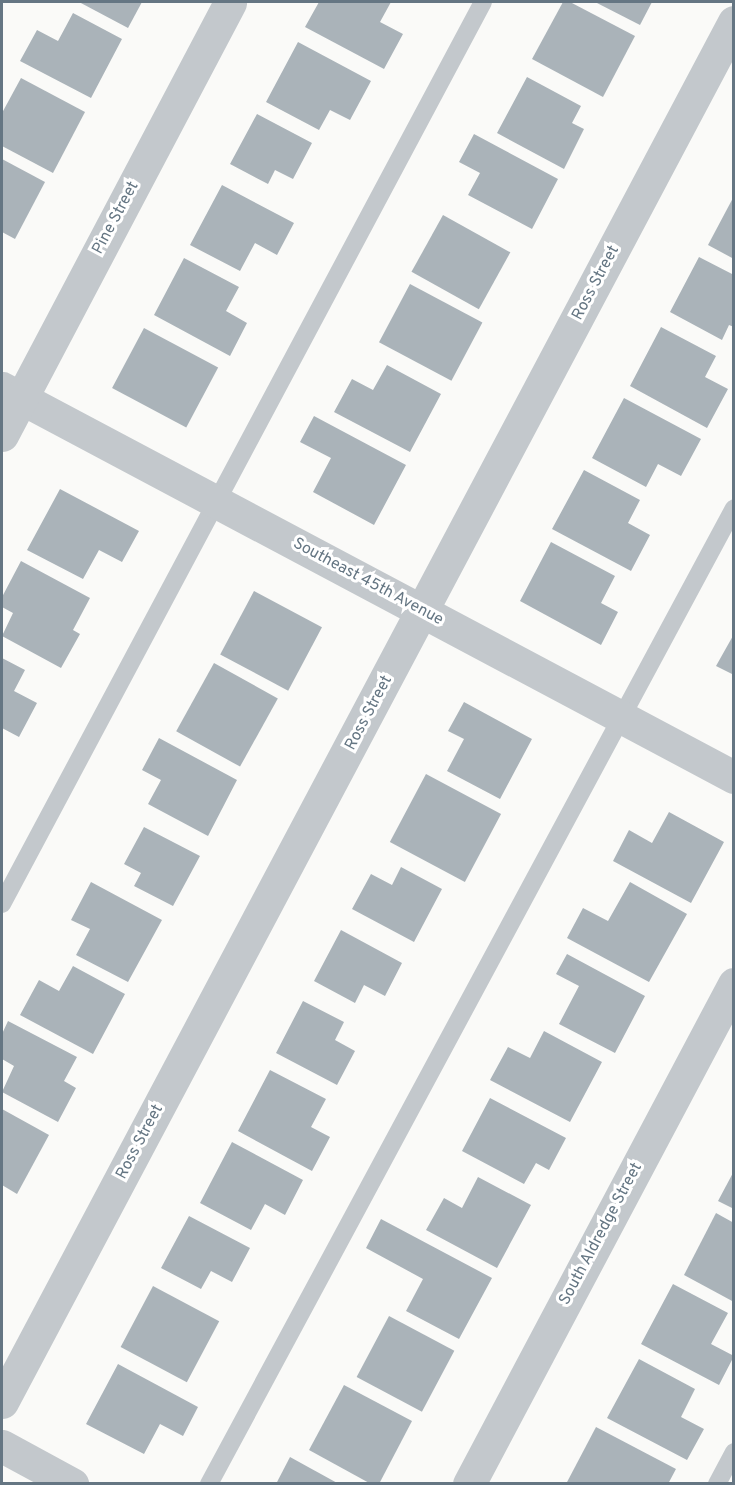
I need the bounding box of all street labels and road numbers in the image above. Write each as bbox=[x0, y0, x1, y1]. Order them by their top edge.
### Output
street label: Pine Street bbox=[89, 178, 143, 258]
street label: Ross Street bbox=[568, 242, 624, 324]
street label: Southeast 45th Avenue bbox=[289, 534, 447, 630]
street label: Ross Street bbox=[341, 672, 397, 754]
street label: Ross Street bbox=[112, 1101, 168, 1183]
street label: South Aldredge Street bbox=[555, 1159, 647, 1309]

